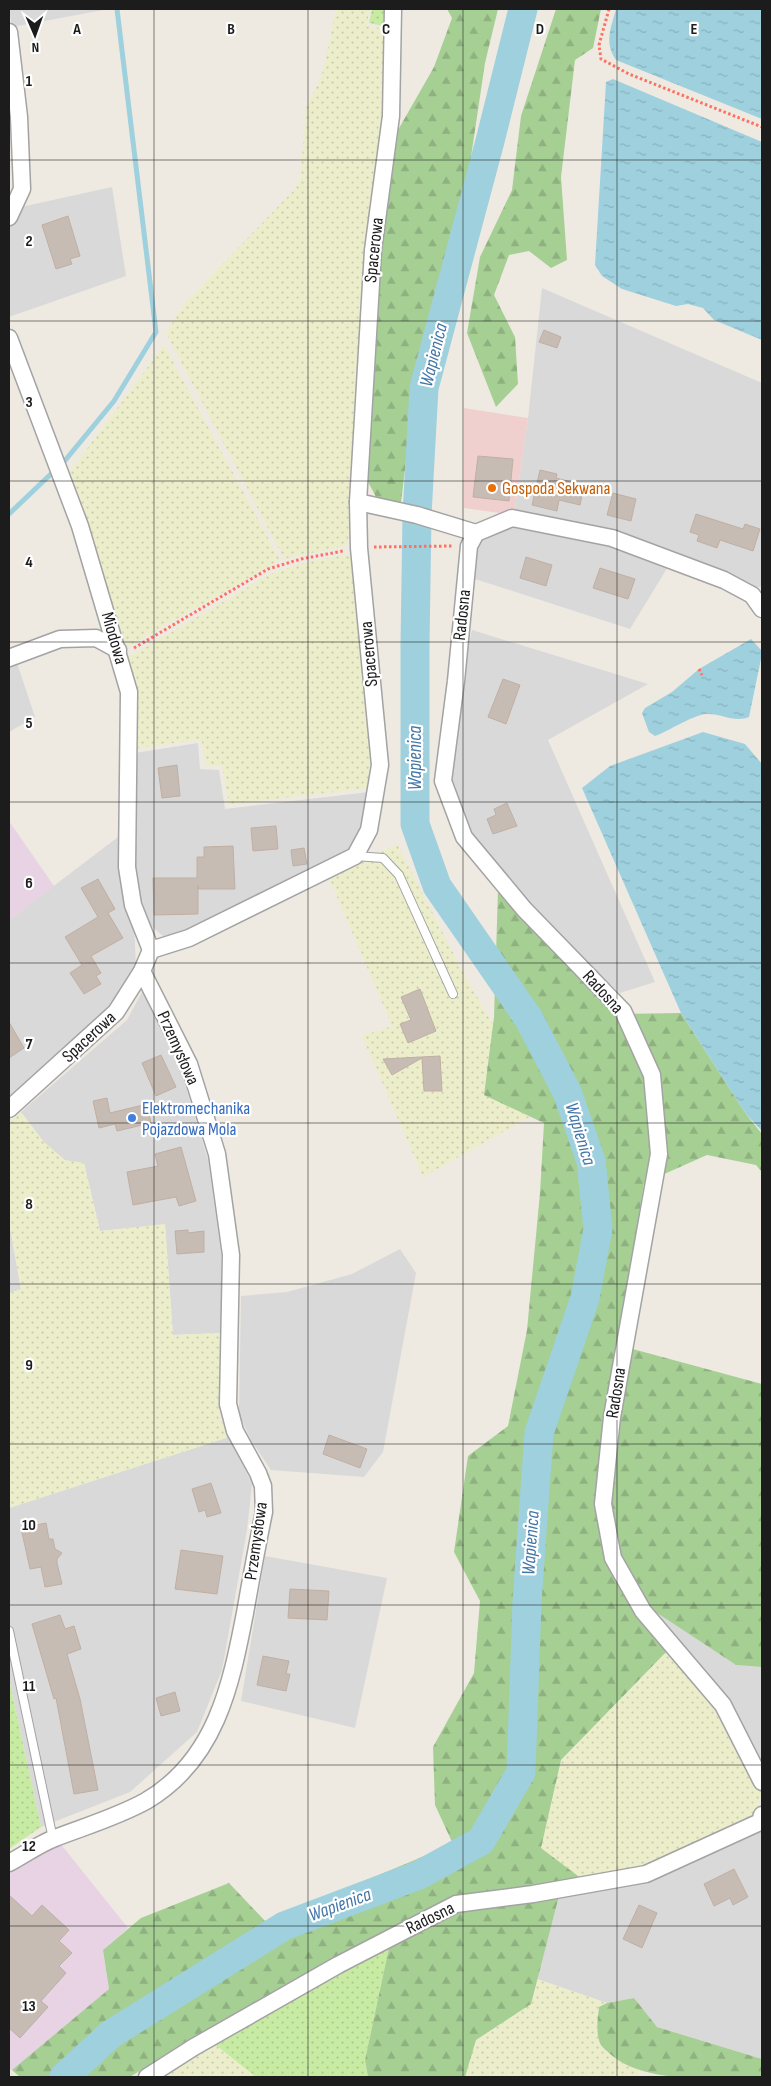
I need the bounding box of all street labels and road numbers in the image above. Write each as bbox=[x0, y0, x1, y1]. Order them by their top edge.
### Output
street label: Spacerowa bbox=[360, 216, 388, 284]
street label: Radosna bbox=[449, 588, 475, 642]
street label: Miodowa bbox=[97, 610, 131, 667]
street label: Spacerowa bbox=[356, 620, 382, 688]
street label: Radosna bbox=[578, 966, 628, 1018]
street label: Spacerowa bbox=[58, 1007, 120, 1067]
street label: Przemysłowa bbox=[152, 1008, 204, 1088]
street label: Radosna bbox=[602, 1366, 630, 1420]
street label: Przemysłowa bbox=[240, 1501, 272, 1581]
street label: Radosna bbox=[402, 1897, 458, 1939]

